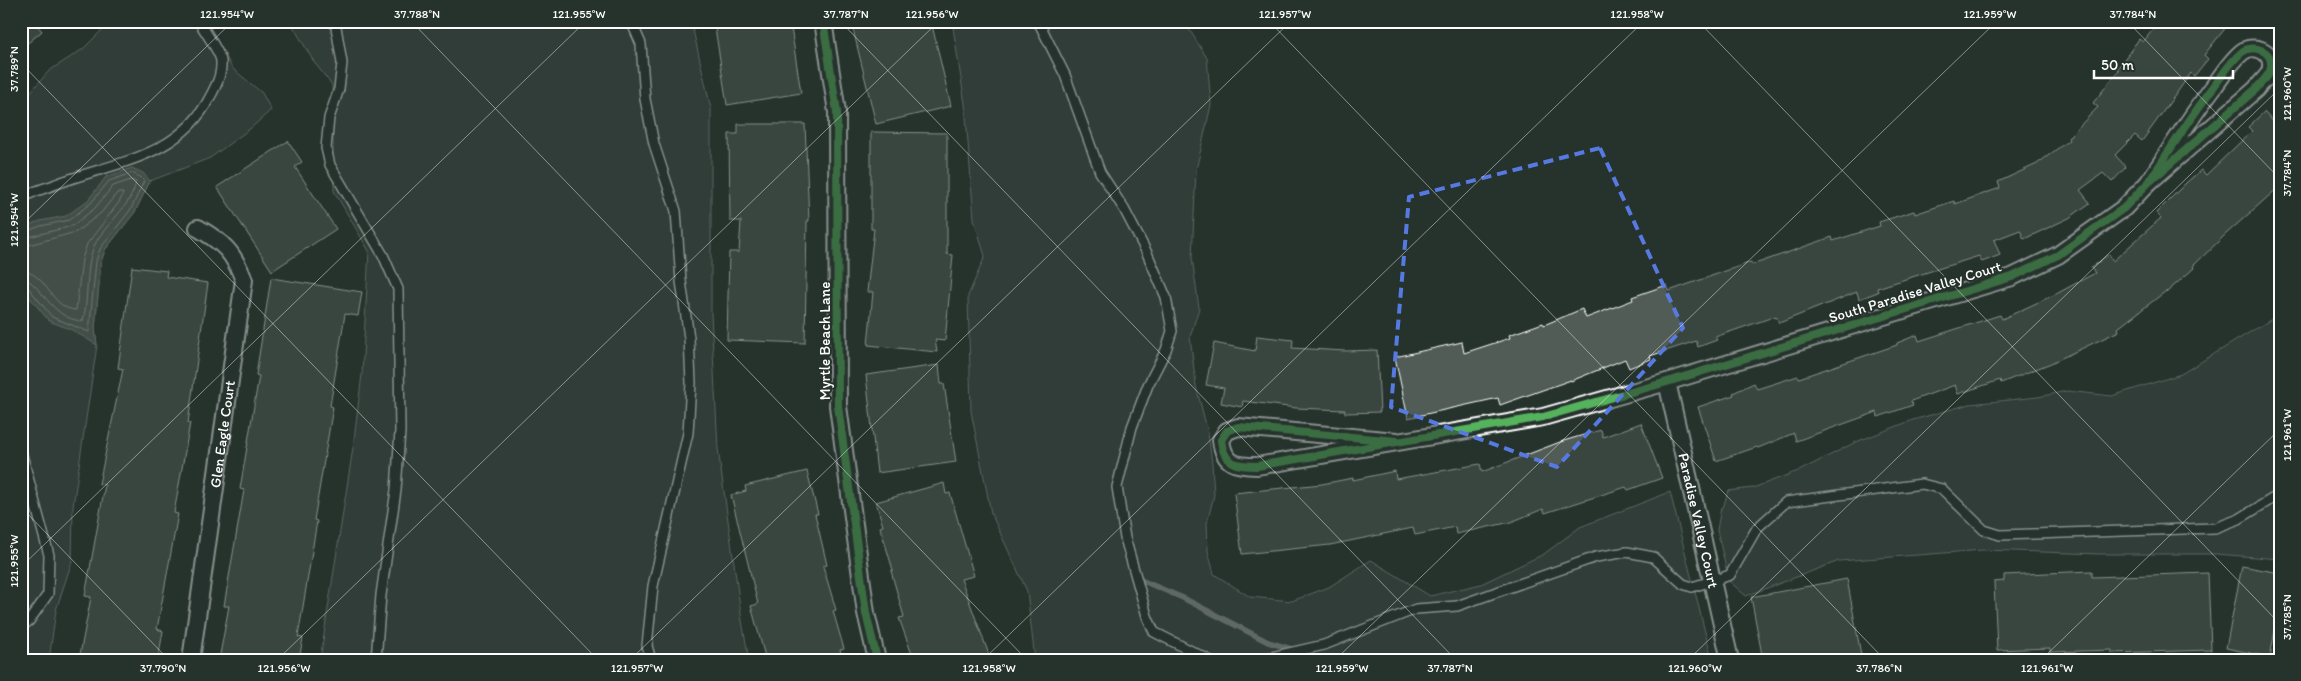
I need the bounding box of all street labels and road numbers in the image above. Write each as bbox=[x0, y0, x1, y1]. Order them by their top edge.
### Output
street label: South Paradise Valley Court bbox=[1826, 257, 2004, 327]
street label: Myrtle Beach Lane bbox=[816, 282, 834, 400]
street label: Glen Eagle Court bbox=[206, 379, 239, 489]
street label: Paradise Valley Court bbox=[1674, 451, 1722, 590]

